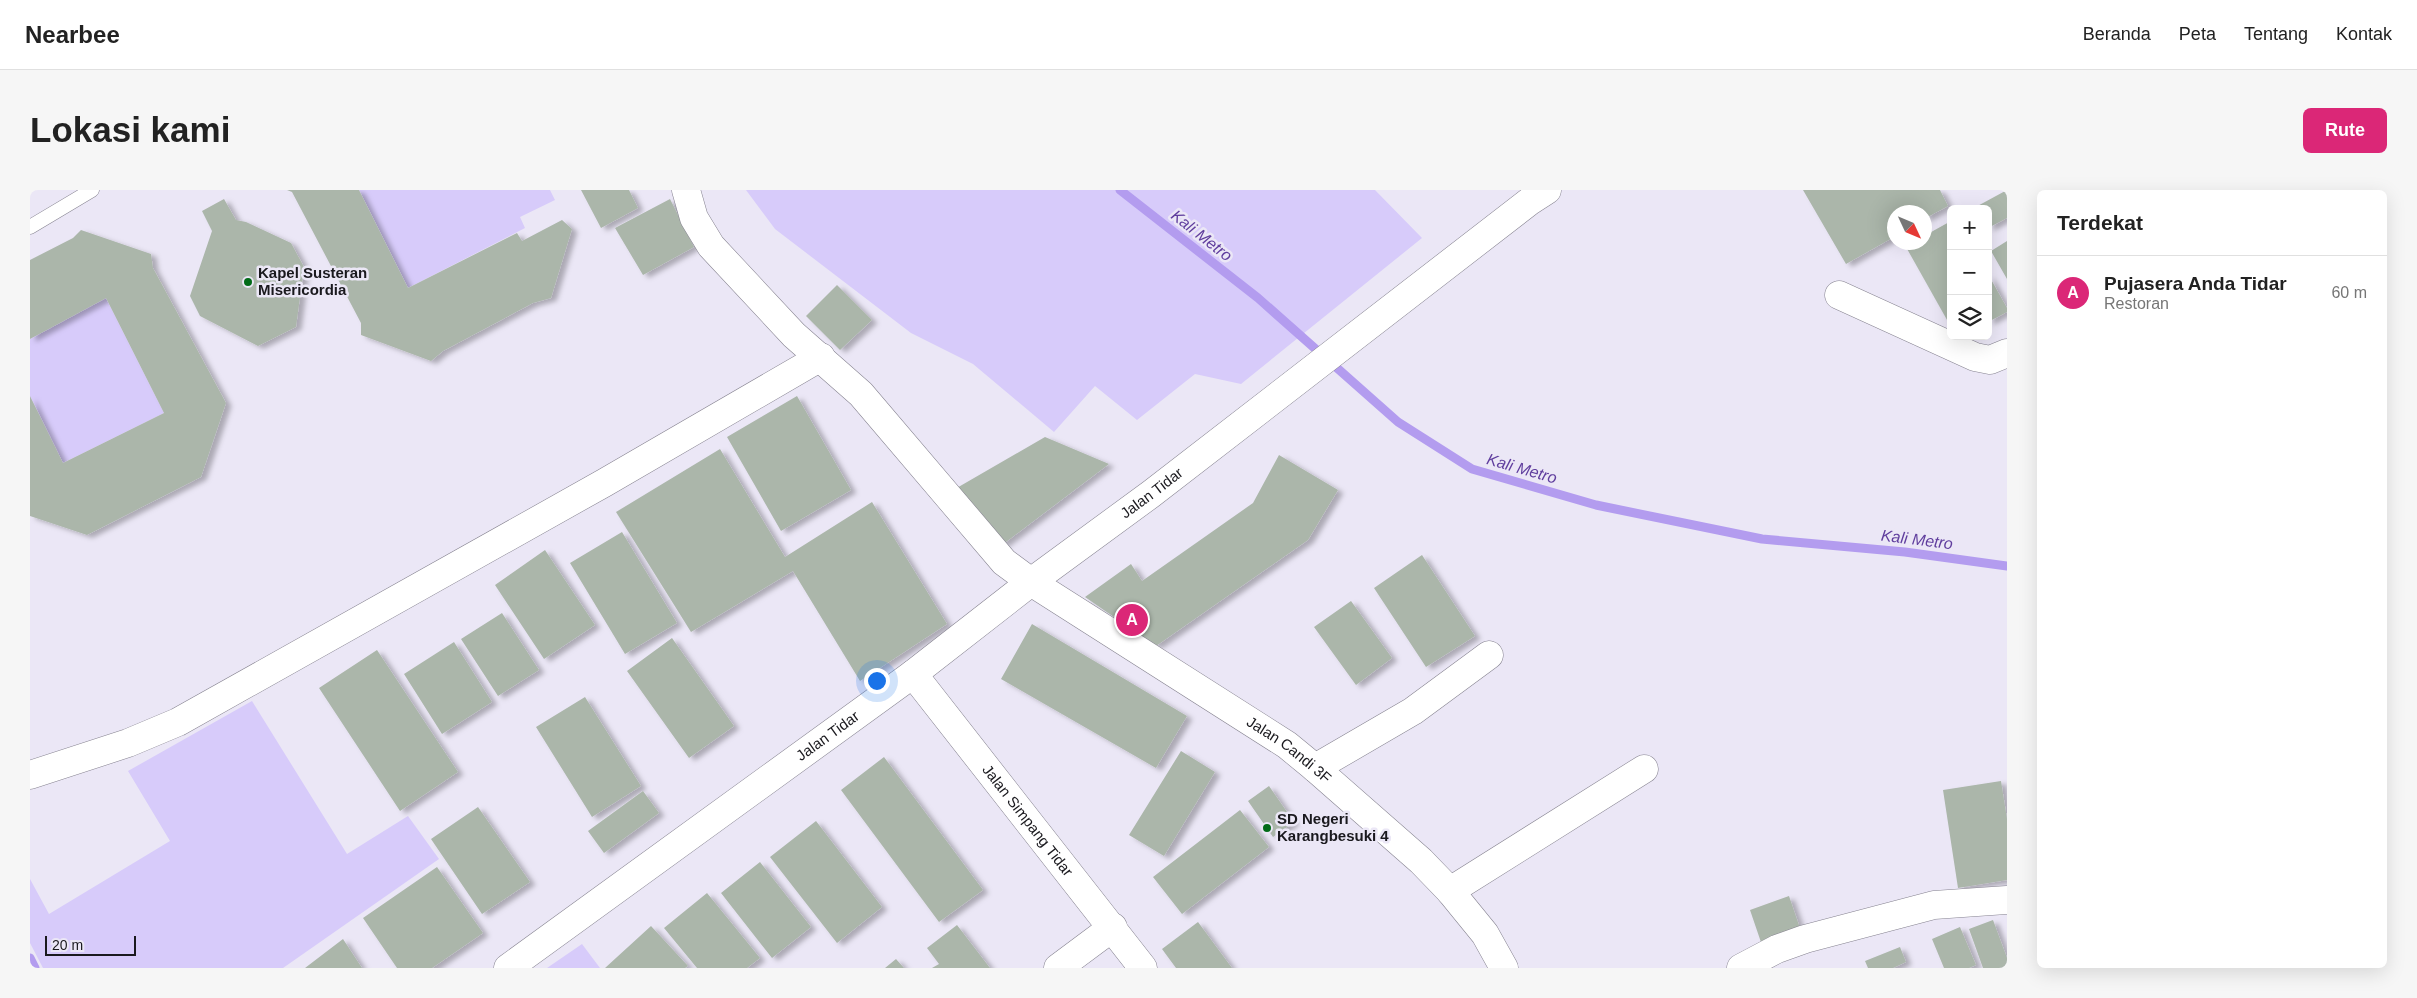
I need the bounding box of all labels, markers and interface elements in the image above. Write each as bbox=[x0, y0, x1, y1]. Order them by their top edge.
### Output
text: Nearbee bbox=[25, 21, 120, 48]
text: Beranda bbox=[2083, 24, 2151, 44]
text: Peta bbox=[2179, 24, 2216, 44]
text: Tentang bbox=[2244, 24, 2308, 44]
text: Kontak bbox=[2336, 24, 2392, 44]
button: Rute bbox=[2303, 108, 2387, 153]
text: Lokasi kami bbox=[30, 110, 230, 149]
north arrow bbox=[1887, 205, 1932, 250]
map controls bbox=[1947, 205, 1992, 340]
button: + bbox=[1947, 205, 1992, 250]
water label: Kali Metro bbox=[1168, 207, 1235, 264]
text: Terdekat bbox=[2057, 211, 2143, 234]
button: − bbox=[1947, 250, 1992, 295]
place label: Kapel Susteran Misericordia bbox=[258, 264, 367, 298]
text: Pujasera Anda Tidar bbox=[2104, 273, 2287, 294]
marker: Kapel Susteran Misericordia bbox=[242, 276, 254, 288]
text: A bbox=[2067, 284, 2079, 301]
text: 60 m bbox=[2331, 284, 2367, 301]
button: layers bbox=[1947, 295, 1992, 340]
text: Restoran bbox=[2104, 295, 2169, 312]
water label: Kali Metro bbox=[1485, 450, 1559, 487]
street label: Jalan Tidar bbox=[1117, 464, 1186, 522]
water label: Kali Metro bbox=[1880, 527, 1954, 552]
pin: A bbox=[1116, 601, 1148, 639]
your location bbox=[864, 668, 890, 694]
street label: Jalan Tidar bbox=[793, 707, 862, 764]
street label: Jalan Candi 3F bbox=[1244, 713, 1335, 786]
street label: Jalan Simpang Tidar bbox=[979, 761, 1077, 879]
place label: SD Negeri Karangbesuki 4 bbox=[1277, 810, 1389, 844]
marker: SD Negeri Karangbesuki 4 bbox=[1261, 822, 1273, 834]
scale bar bbox=[45, 933, 136, 956]
text: 20 m bbox=[52, 937, 83, 953]

